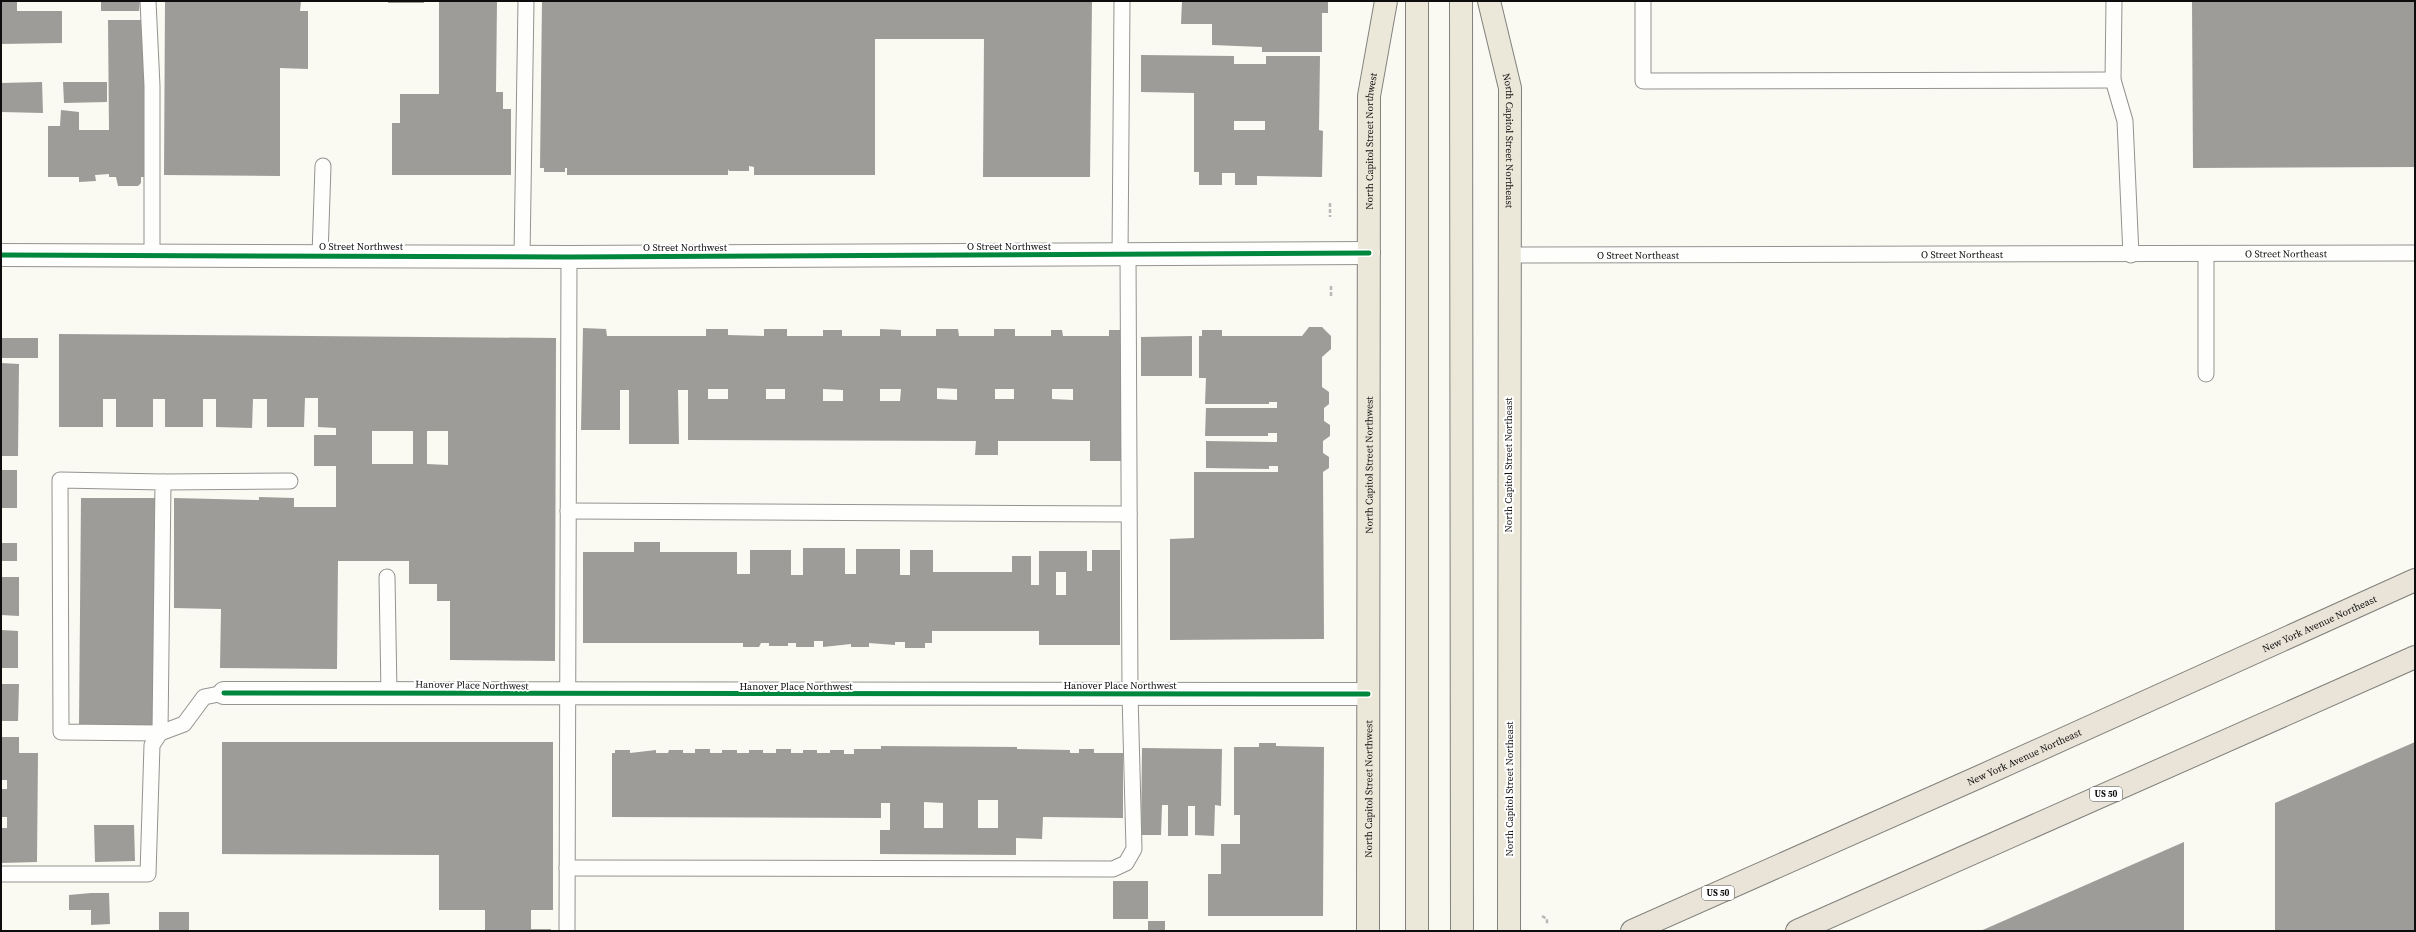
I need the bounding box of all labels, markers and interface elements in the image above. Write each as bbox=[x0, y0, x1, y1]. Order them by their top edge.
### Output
street label: North Capitol Street Northwest bbox=[1362, 71, 1380, 210]
street label: North Capitol Street Northeast bbox=[1500, 72, 1517, 209]
street label: O Street Northwest bbox=[319, 240, 404, 253]
street label: O Street Northwest bbox=[967, 240, 1052, 253]
street label: O Street Northwest bbox=[643, 241, 728, 254]
street label: O Street Northeast bbox=[1921, 247, 2004, 261]
street label: O Street Northeast bbox=[2245, 247, 2328, 260]
street label: O Street Northeast bbox=[1597, 248, 1680, 261]
street label: North Capitol Street Northwest bbox=[1362, 396, 1375, 534]
street label: North Capitol Street Northeast bbox=[1502, 397, 1515, 532]
street label: New York Avenue Northeast bbox=[2260, 591, 2379, 655]
street label: Hanover Place Northwest bbox=[415, 678, 529, 692]
street label: Hanover Place Northwest bbox=[1063, 679, 1177, 692]
street label: Hanover Place Northwest bbox=[739, 680, 853, 693]
street label: North Capitol Street Northwest bbox=[1362, 720, 1375, 858]
street label: North Capitol Street Northeast bbox=[1503, 721, 1516, 856]
street label: New York Avenue Northeast bbox=[1965, 725, 2084, 788]
road number: US 50 bbox=[2090, 787, 2122, 801]
road number: US 50 bbox=[1702, 886, 1734, 900]

